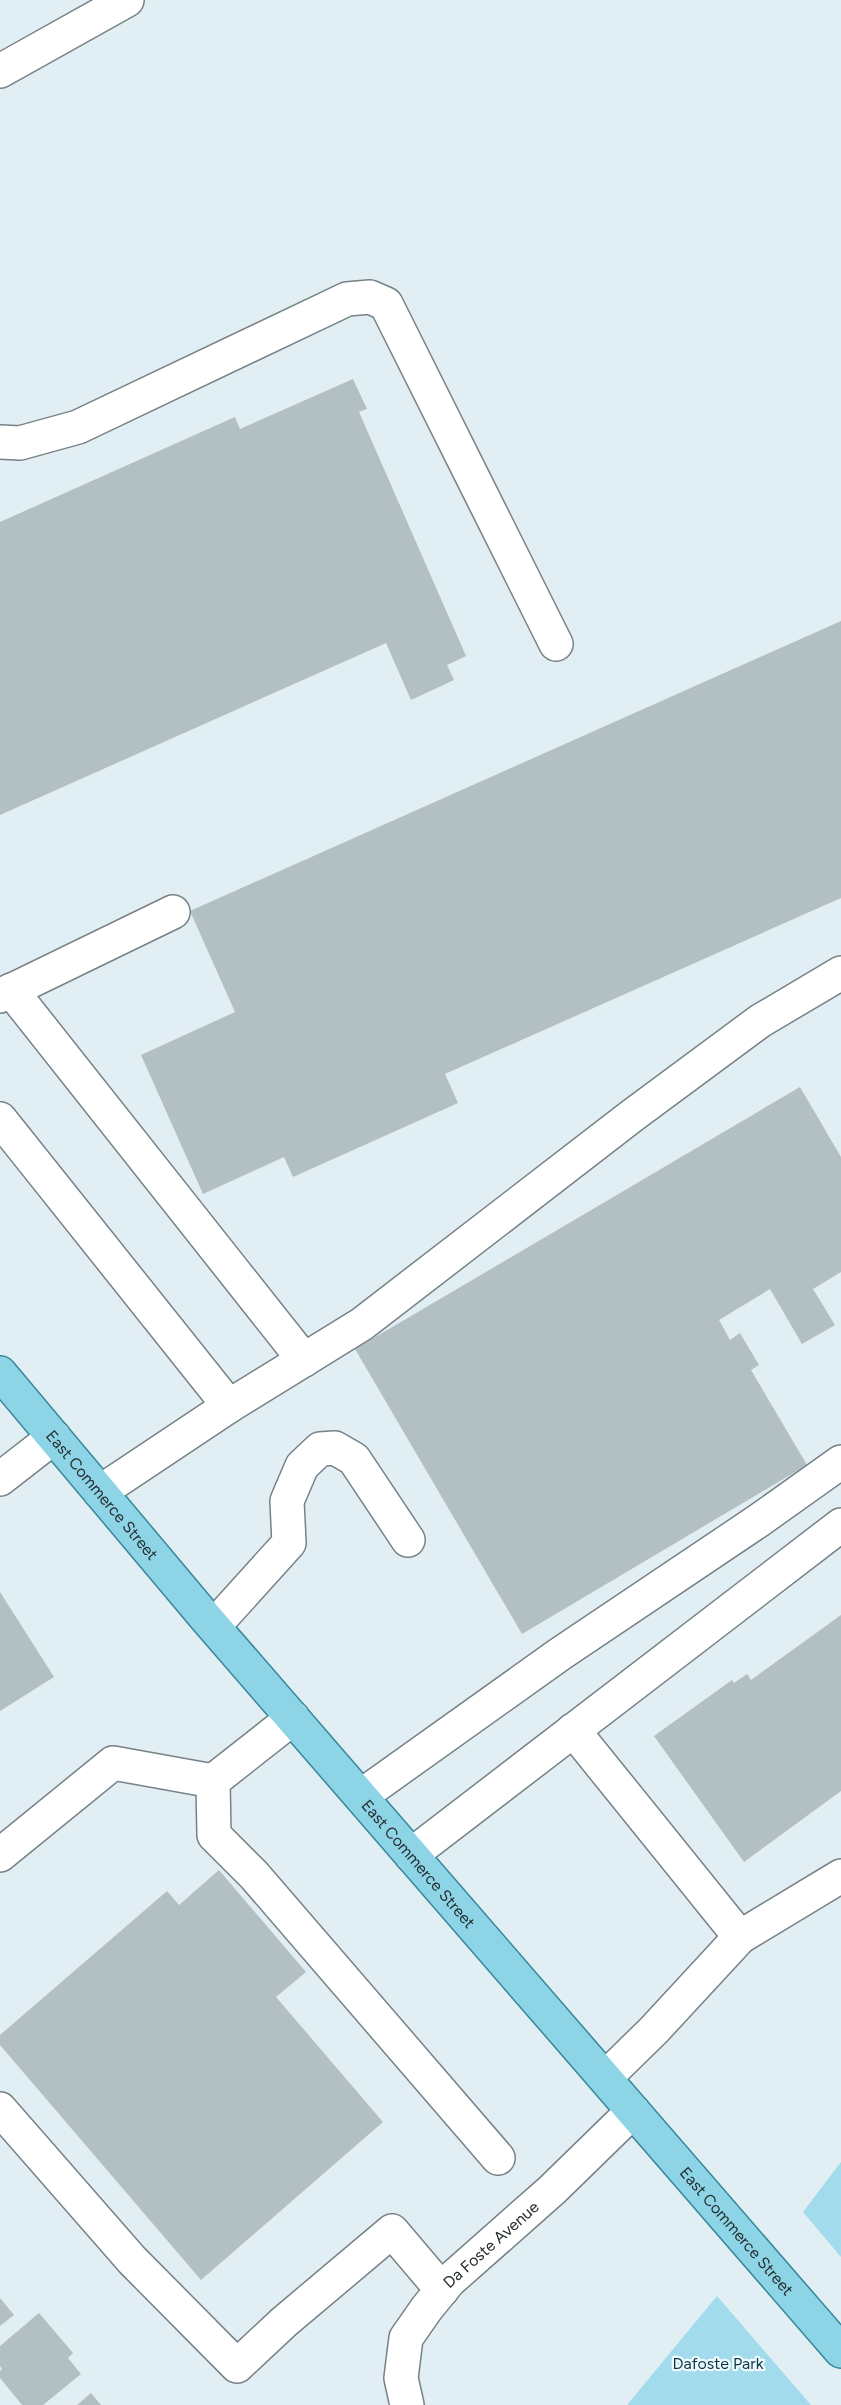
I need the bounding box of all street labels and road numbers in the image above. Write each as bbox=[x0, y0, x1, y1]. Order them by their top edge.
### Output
street label: East Commerce Street bbox=[42, 1426, 162, 1564]
street label: East Commerce Street bbox=[358, 1796, 479, 1932]
street label: East Commerce Street bbox=[676, 2163, 797, 2299]
street label: Da Foste Avenue bbox=[439, 2197, 543, 2292]

